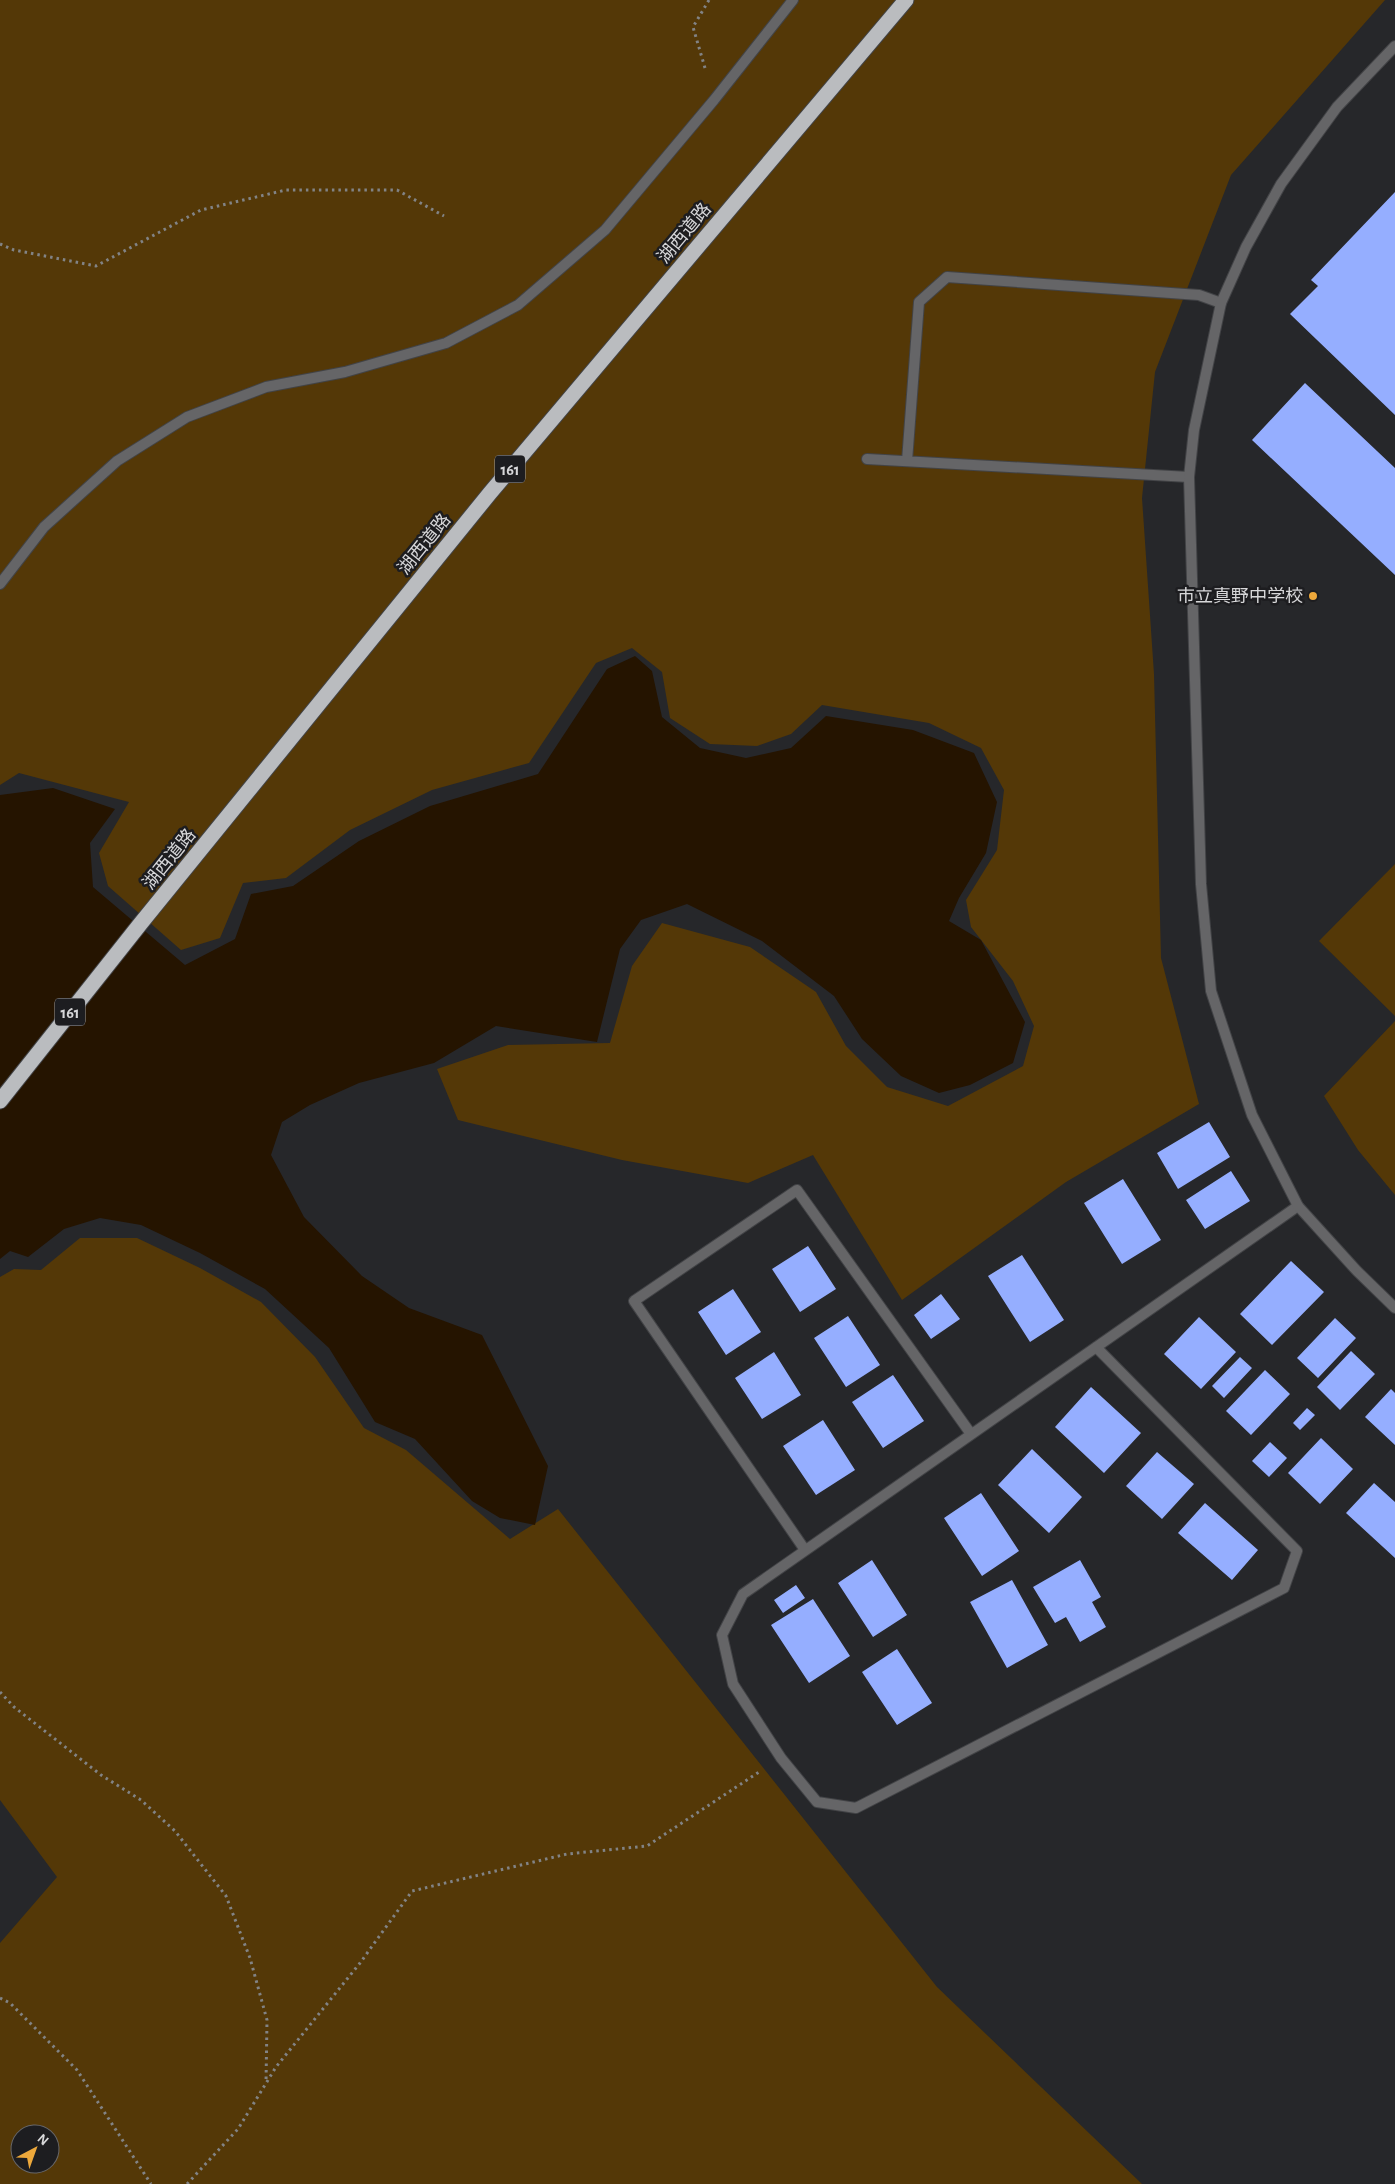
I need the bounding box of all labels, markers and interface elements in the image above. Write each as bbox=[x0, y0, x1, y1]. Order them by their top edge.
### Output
street label: 湖西道路 bbox=[653, 199, 715, 267]
road number: 161 bbox=[495, 456, 525, 482]
street label: 湖西道路 bbox=[394, 510, 454, 578]
place label: 市立真野中学校 bbox=[1177, 586, 1303, 606]
marker: 市立真野中学校 bbox=[1307, 590, 1319, 602]
street label: 湖西道路 bbox=[139, 825, 199, 893]
road number: 161 bbox=[55, 999, 85, 1026]
north arrow bbox=[10, 2124, 60, 2174]
text: N bbox=[35, 2131, 51, 2148]

